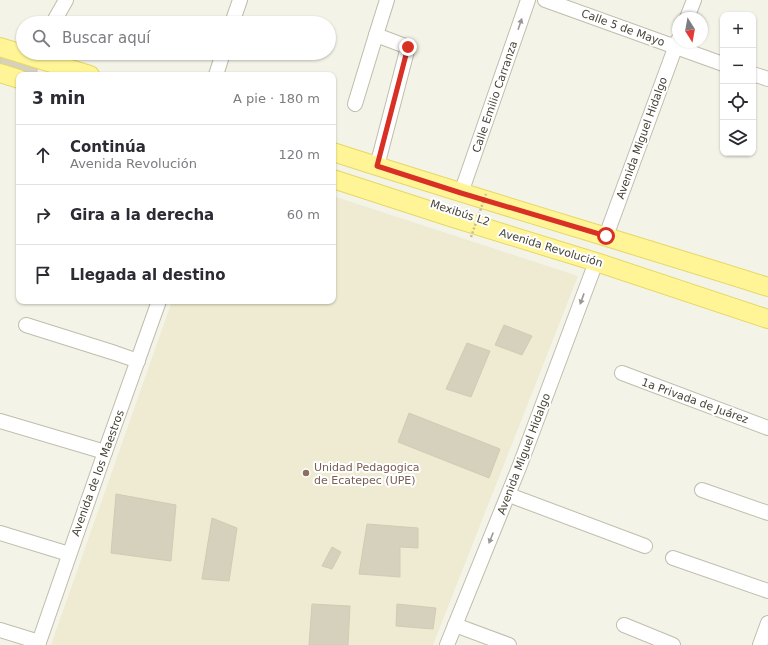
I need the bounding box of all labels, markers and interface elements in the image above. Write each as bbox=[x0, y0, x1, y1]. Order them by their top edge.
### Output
street label: Calle 5 de Mayo bbox=[579, 7, 667, 49]
north arrow bbox=[672, 12, 708, 48]
map controls bbox=[720, 12, 756, 156]
button: + bbox=[720, 12, 756, 48]
search box bbox=[16, 16, 336, 60]
one-way arrow bbox=[517, 18, 523, 30]
icon: search bbox=[30, 27, 52, 49]
text: Buscar aquí bbox=[62, 29, 150, 47]
route end bbox=[399, 38, 417, 56]
street label: Calle Emilio Carranza bbox=[470, 39, 520, 155]
button: − bbox=[720, 48, 756, 84]
street label: Avenida Miguel Hidalgo bbox=[614, 75, 670, 201]
button: locate bbox=[720, 84, 756, 120]
text: 3 min bbox=[32, 88, 85, 108]
text: A pie · 180 m bbox=[233, 91, 320, 106]
button: layers bbox=[720, 120, 756, 156]
text: Continúa bbox=[70, 138, 146, 156]
icon: ahead bbox=[32, 144, 54, 166]
text: 120 m bbox=[278, 147, 320, 162]
text: Avenida Revolución bbox=[70, 156, 197, 171]
street label: Mexibús L2 bbox=[429, 197, 491, 229]
icon: right bbox=[32, 204, 54, 226]
text: Gira a la derecha bbox=[70, 206, 214, 224]
text: 60 m bbox=[287, 207, 320, 222]
street label: Avenida Revolución bbox=[498, 226, 604, 270]
route start bbox=[597, 227, 615, 245]
icon: arrive bbox=[32, 264, 54, 286]
text: Llegada al destino bbox=[70, 266, 225, 284]
one-way arrow bbox=[579, 293, 585, 305]
street label: 1a Privada de Juárez bbox=[640, 376, 750, 426]
street label: Avenida Miguel Hidalgo bbox=[495, 391, 553, 517]
street label: Avenida de los Maestros bbox=[69, 408, 127, 538]
place label: Unidad Pedagogica de Ecatepec (UPE) bbox=[314, 461, 420, 487]
marker: Unidad Pedagogica de Ecatepec (UPE) bbox=[301, 468, 311, 478]
one-way arrow bbox=[488, 532, 494, 543]

